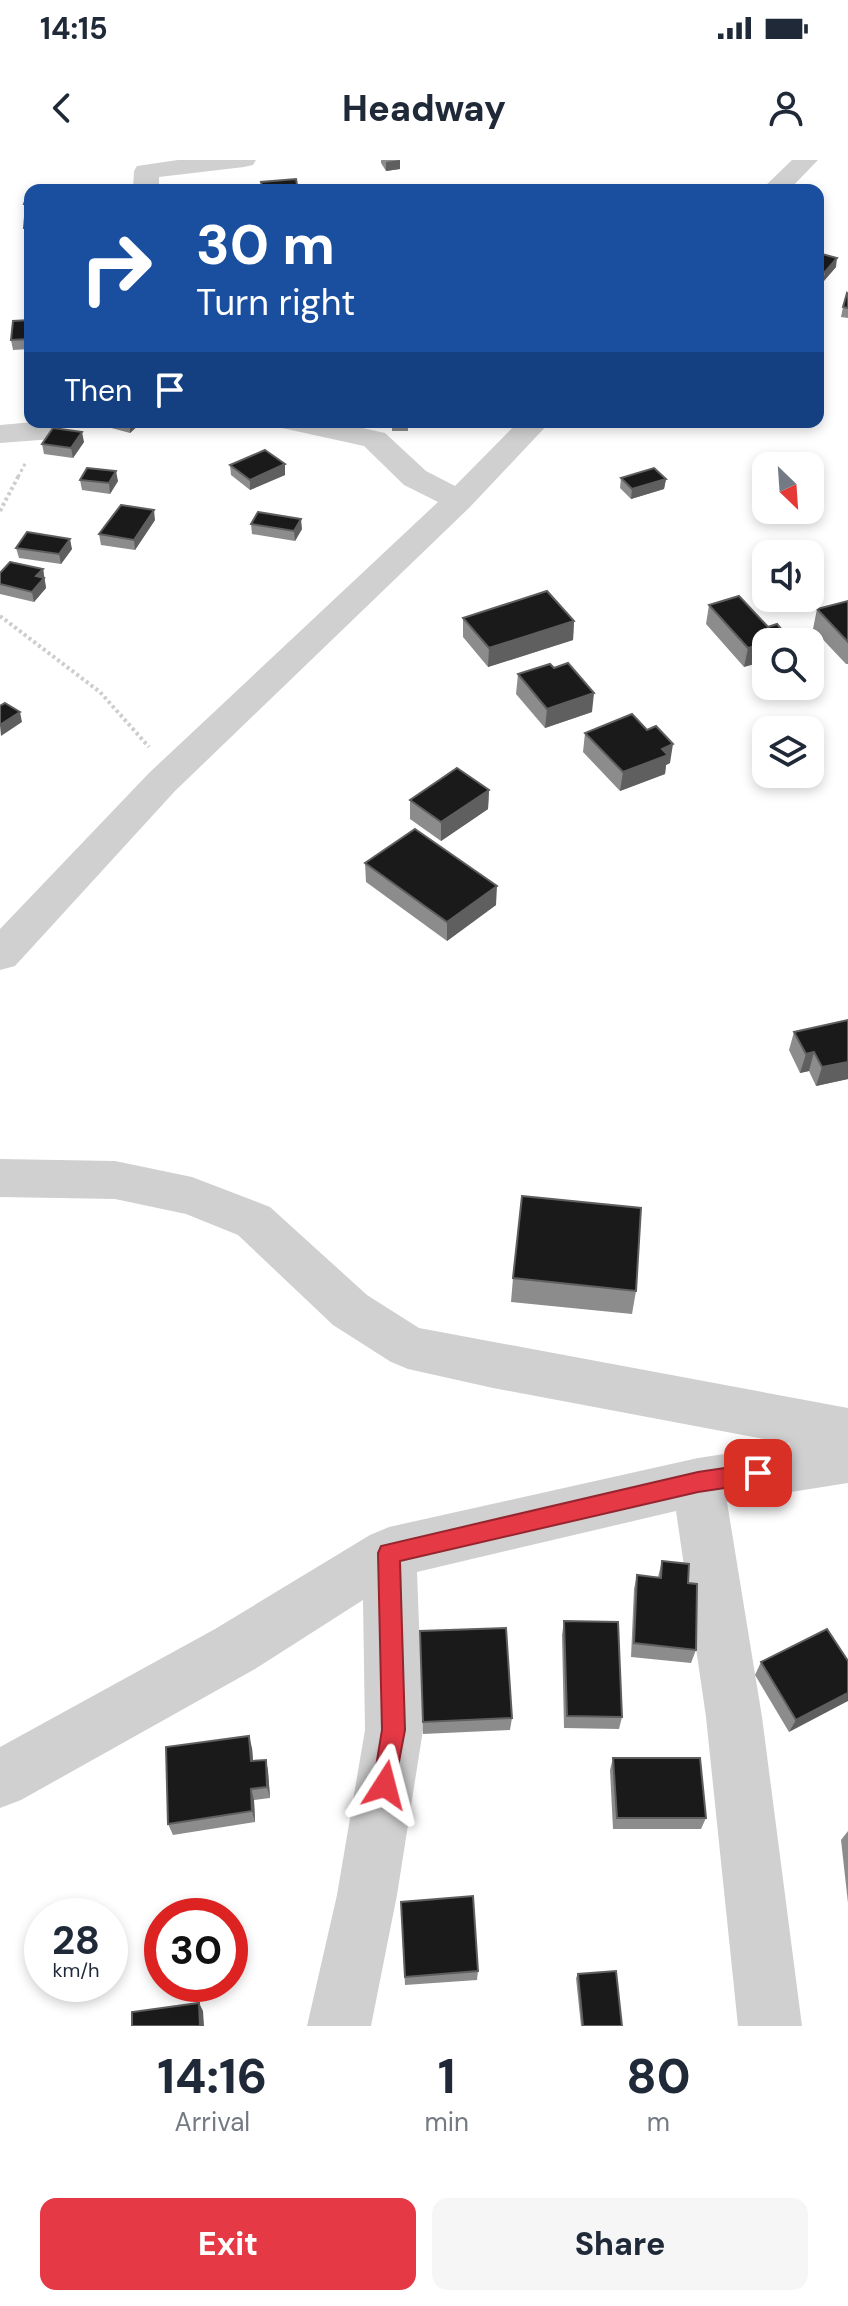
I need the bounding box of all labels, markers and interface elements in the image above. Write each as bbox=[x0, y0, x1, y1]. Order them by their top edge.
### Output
text: 14:15 bbox=[40, 9, 108, 48]
text: Headway bbox=[342, 85, 506, 132]
icon: back bbox=[40, 86, 84, 130]
icon: person bbox=[764, 86, 808, 130]
text: 30 m bbox=[196, 208, 335, 281]
icon: right bbox=[64, 216, 168, 320]
text: Turn right bbox=[196, 279, 355, 326]
icon: arrive bbox=[148, 368, 192, 412]
text: Then bbox=[64, 371, 132, 410]
north arrow bbox=[752, 452, 824, 524]
map controls bbox=[752, 452, 824, 788]
button: sound bbox=[752, 540, 824, 612]
button: search bbox=[752, 628, 824, 700]
button: layers bbox=[752, 716, 824, 788]
pin bbox=[724, 1439, 792, 1507]
icon: arrive bbox=[736, 1451, 780, 1495]
position arrow bbox=[343, 1743, 427, 1827]
speed limit sign: 30 bbox=[144, 1898, 248, 2002]
text: 28 bbox=[52, 1914, 100, 1966]
text: km/h bbox=[52, 1957, 100, 1983]
text: 14:16 bbox=[157, 2045, 267, 2108]
text: 1 bbox=[438, 2045, 456, 2108]
text: 80 bbox=[626, 2045, 691, 2108]
text: Arrival bbox=[174, 2105, 250, 2139]
text: min bbox=[425, 2105, 469, 2139]
text: m bbox=[647, 2105, 670, 2139]
button: Exit bbox=[40, 2198, 416, 2290]
button: Share bbox=[432, 2198, 808, 2290]

